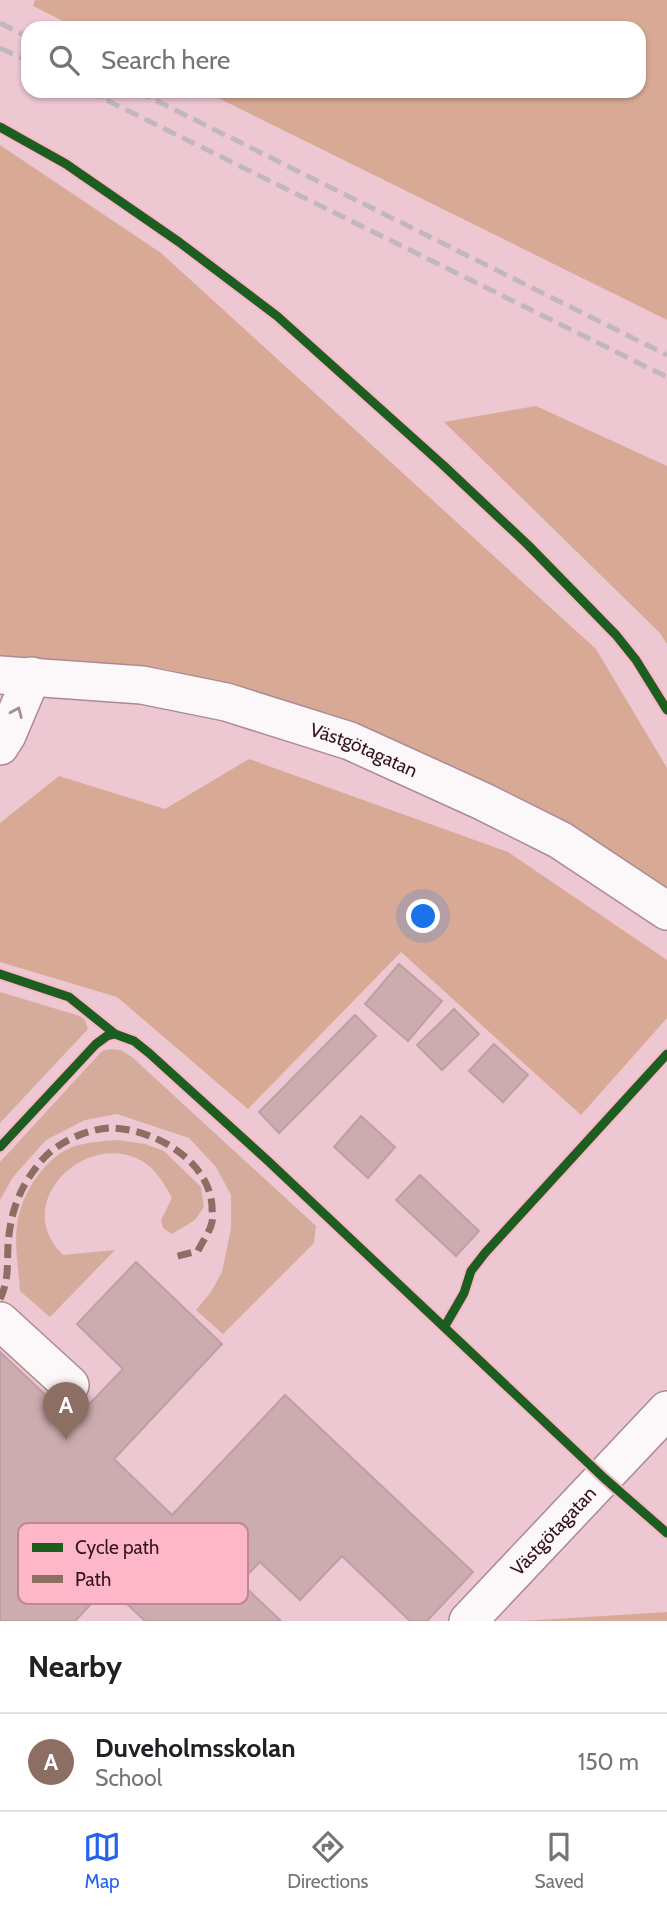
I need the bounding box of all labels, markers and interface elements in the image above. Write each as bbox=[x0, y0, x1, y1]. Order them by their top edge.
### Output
search box bbox=[21, 21, 646, 98]
icon: search bbox=[45, 41, 83, 79]
text: Search here bbox=[101, 44, 230, 76]
one-way arrow bbox=[9, 706, 23, 719]
street label: Västgötagatan bbox=[307, 718, 421, 782]
your location bbox=[406, 899, 440, 933]
pin: A bbox=[43, 1382, 89, 1440]
street label: Västgötagatan bbox=[506, 1482, 601, 1581]
legend bbox=[18, 1523, 248, 1604]
text: Cycle path bbox=[75, 1536, 159, 1559]
text: Path bbox=[75, 1568, 111, 1591]
text: Nearby bbox=[28, 1648, 122, 1685]
text: Duveholmsskolan bbox=[95, 1732, 296, 1764]
text: A bbox=[44, 1748, 58, 1776]
text: 150 m bbox=[578, 1748, 639, 1776]
text: School bbox=[95, 1764, 162, 1792]
tab: Map bbox=[83, 1828, 121, 1893]
tab: Directions bbox=[287, 1828, 368, 1893]
tab: Saved bbox=[535, 1828, 584, 1893]

